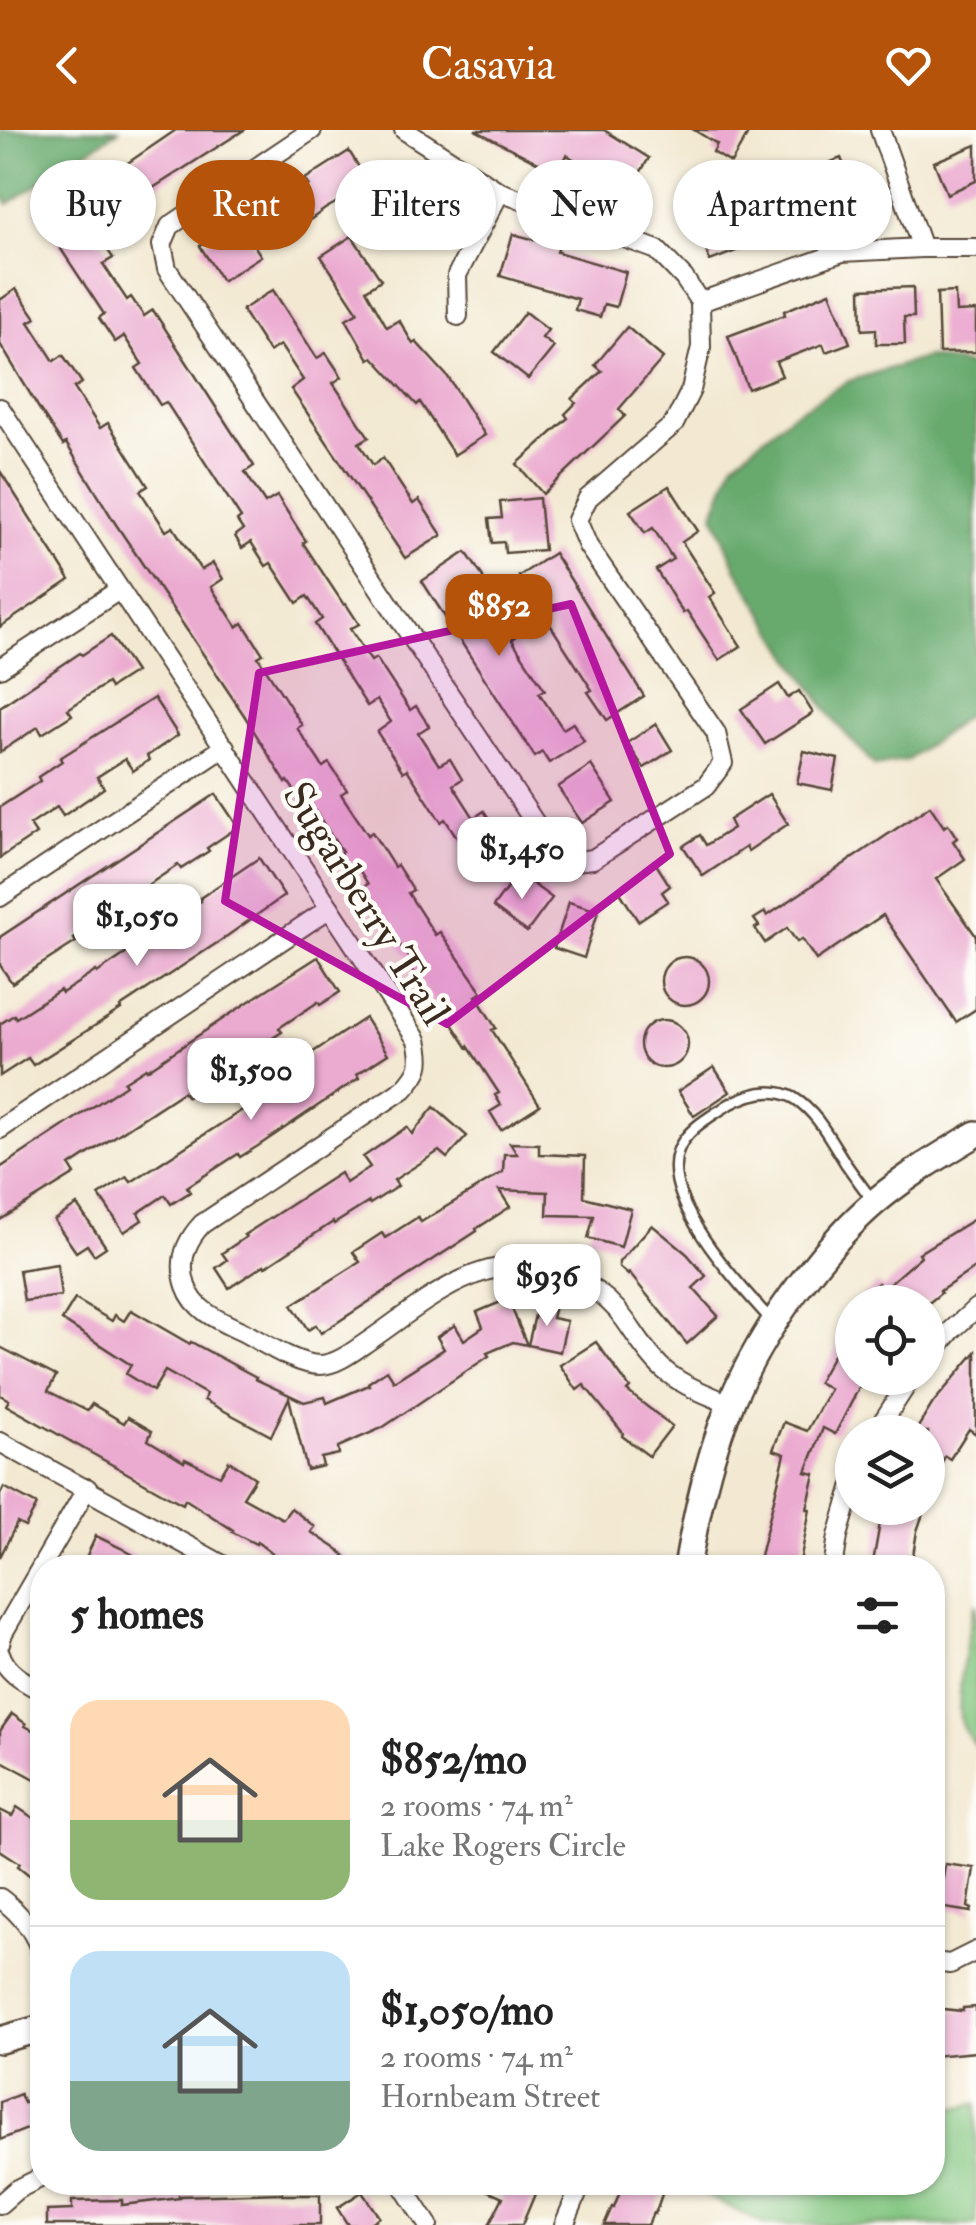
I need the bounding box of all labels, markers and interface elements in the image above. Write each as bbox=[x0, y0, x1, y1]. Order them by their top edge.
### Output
text: Casavia bbox=[421, 37, 555, 93]
icon: back bbox=[40, 38, 95, 93]
icon: heart bbox=[881, 38, 936, 93]
chip: Buy bbox=[30, 160, 156, 250]
chip: Rent bbox=[176, 160, 315, 250]
chip: Filters bbox=[335, 160, 496, 250]
chip: New bbox=[516, 160, 653, 250]
chip: Apartment bbox=[673, 160, 892, 250]
pin: $852 bbox=[440, 574, 558, 659]
text: $852 bbox=[467, 586, 531, 626]
street label: Sugarberry Trail bbox=[271, 773, 462, 1035]
pin: $1,450 bbox=[441, 817, 603, 902]
text: $1,450 bbox=[479, 829, 565, 869]
pin: $1,050 bbox=[56, 884, 218, 969]
text: $1,050 bbox=[95, 896, 179, 936]
pin: $1,500 bbox=[170, 1038, 332, 1123]
text: $1,500 bbox=[209, 1050, 293, 1090]
pin: $936 bbox=[488, 1244, 606, 1329]
text: $936 bbox=[516, 1256, 578, 1296]
map controls bbox=[835, 1285, 945, 1525]
button: locate bbox=[835, 1285, 945, 1395]
button: layers bbox=[835, 1415, 945, 1525]
icon: filters bbox=[850, 1588, 905, 1643]
text: 5 homes bbox=[70, 1589, 204, 1641]
text: $852/mo bbox=[380, 1734, 527, 1786]
icon: home bbox=[150, 1740, 270, 1860]
text: 2 rooms · 74 m² bbox=[380, 1786, 573, 1826]
text: Lake Rogers Circle bbox=[380, 1826, 626, 1866]
text: $1,050/mo bbox=[380, 1985, 553, 2037]
icon: home bbox=[150, 1991, 270, 2111]
text: 2 rooms · 74 m² bbox=[380, 2037, 573, 2077]
text: Hornbeam Street bbox=[380, 2077, 600, 2117]

